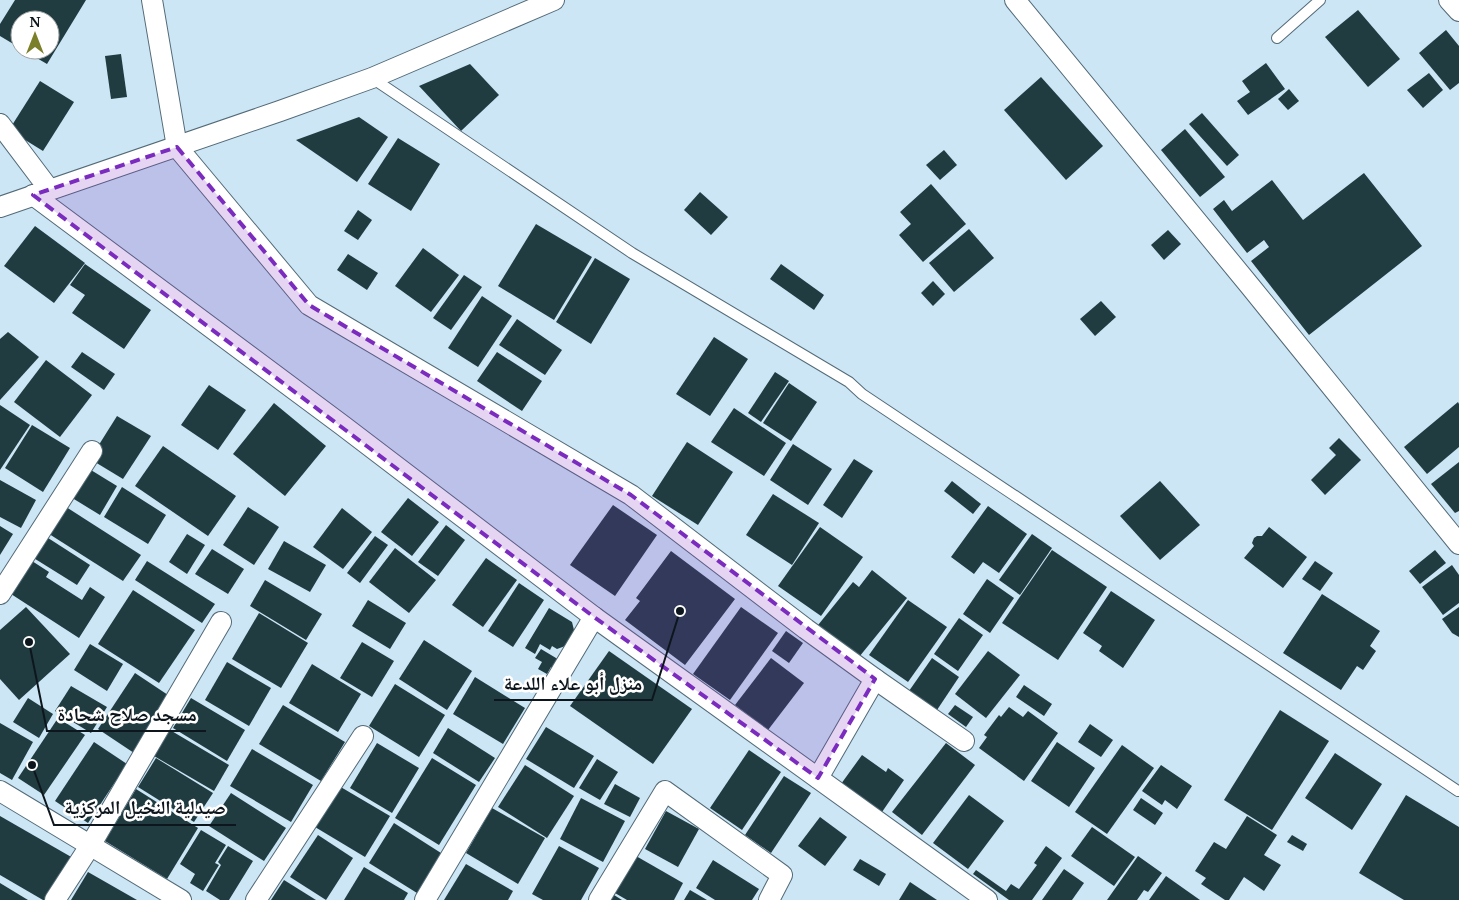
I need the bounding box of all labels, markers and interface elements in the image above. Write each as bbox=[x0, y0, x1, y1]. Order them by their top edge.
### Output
north arrow bbox=[10, 10, 60, 60]
text: N bbox=[29, 12, 41, 36]
callout: منزل أبو علاء اللدعة bbox=[494, 666, 652, 700]
text: منزل أبو علاء اللدعة bbox=[504, 670, 642, 702]
callout: مسجد صلاح شحادة bbox=[47, 697, 206, 731]
text: مسجد صلاح شحادة bbox=[57, 701, 197, 733]
callout: صيدلية النخيل المركزية bbox=[54, 791, 236, 825]
text: صيدلية النخيل المركزية bbox=[64, 794, 226, 826]

